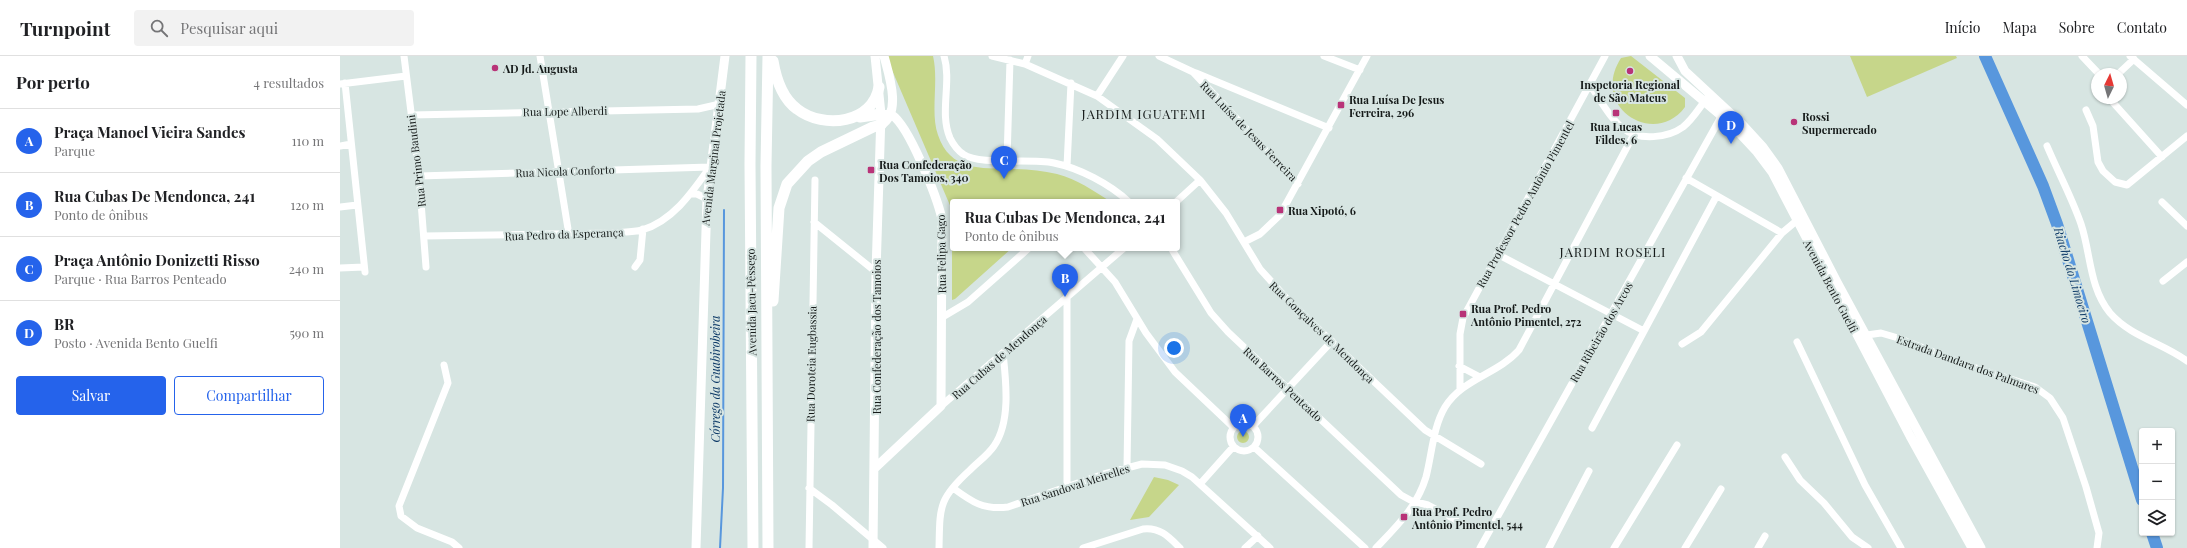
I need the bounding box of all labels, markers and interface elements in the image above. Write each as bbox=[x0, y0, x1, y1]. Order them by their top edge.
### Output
search box bbox=[134, 10, 414, 46]
text: Turnpoint bbox=[20, 15, 110, 41]
icon: search bbox=[148, 17, 170, 39]
text: Pesquisar aqui bbox=[180, 18, 278, 38]
text: Início bbox=[1945, 18, 1980, 37]
text: Mapa bbox=[2002, 18, 2037, 37]
text: Sobre bbox=[2059, 18, 2095, 37]
text: Contato bbox=[2117, 18, 2167, 37]
place label: AD Jd. Augusta bbox=[502, 61, 578, 76]
marker: AD Jd. Augusta bbox=[490, 63, 500, 73]
marker: Inspetoria Regional de São Mateus bbox=[1625, 66, 1635, 76]
north arrow bbox=[2091, 68, 2127, 104]
text: Por perto bbox=[16, 71, 90, 93]
text: 4 resultados bbox=[254, 74, 324, 91]
place label: Inspetoria Regional de São Mateus bbox=[1580, 77, 1680, 105]
street label: Rua Luísa de Jesus Ferreira bbox=[1197, 78, 1301, 185]
street label: Avenida Marginal Projetada bbox=[697, 89, 729, 227]
place label: Rua Luísa De Jesus Ferreira, 296 bbox=[1349, 92, 1444, 120]
marker: Rua Luísa De Jesus Ferreira, 296 bbox=[1336, 100, 1346, 110]
street label: Rua Lope Alberdi bbox=[523, 103, 607, 119]
district label: JARDIM IGUATEMI bbox=[1081, 105, 1206, 122]
marker: Rua Lucas Fildes, 6 bbox=[1611, 108, 1621, 118]
place label: Rossi Supermercado bbox=[1802, 109, 1877, 137]
pin: D bbox=[1718, 111, 1744, 144]
street label: Rua Primo Baudini bbox=[403, 114, 429, 208]
marker: Rossi Supermercado bbox=[1789, 117, 1799, 127]
street label: Rua Professor Pedro Antônio Pimentel bbox=[1473, 118, 1577, 290]
place label: Rua Lucas Fildes, 6 bbox=[1590, 119, 1642, 147]
text: Praça Manoel Vieira Sandes bbox=[54, 122, 245, 142]
text: A bbox=[25, 132, 33, 149]
text: 110 m bbox=[292, 132, 324, 149]
text: Parque bbox=[54, 142, 95, 159]
pin: C bbox=[991, 146, 1017, 179]
place label: Rua Confederação Dos Tamoios, 340 bbox=[879, 157, 972, 185]
street label: Rua Nicola Conforto bbox=[515, 162, 615, 180]
marker: Rua Confederação Dos Tamoios, 340 bbox=[866, 165, 876, 175]
text: Rua Cubas De Mendonca, 241 bbox=[54, 186, 255, 206]
text: B bbox=[25, 196, 33, 213]
text: 120 m bbox=[290, 196, 324, 213]
popup bbox=[950, 199, 1180, 251]
place label: Rua Xipotó, 6 bbox=[1288, 203, 1356, 218]
marker: Rua Xipotó, 6 bbox=[1275, 205, 1285, 215]
text: Ponto de ônibus bbox=[54, 206, 148, 223]
text: Rua Cubas De Mendonca, 241 bbox=[964, 207, 1166, 227]
street label: Rua Felipa Gago bbox=[933, 214, 949, 294]
street label: Rua Pedro da Esperança bbox=[504, 224, 624, 244]
water label: Riacho do Limoeiro bbox=[2051, 224, 2095, 325]
text: Ponto de ônibus bbox=[964, 227, 1059, 244]
street label: Avenida Bento Guelfi bbox=[1800, 236, 1862, 335]
district label: JARDIM ROSELI bbox=[1559, 243, 1666, 260]
street label: Avenida Jacu-Pêssego bbox=[743, 248, 759, 357]
text: Praça Antônio Donizetti Risso bbox=[54, 250, 260, 270]
text: C bbox=[24, 260, 34, 277]
text: 240 m bbox=[289, 260, 324, 277]
street label: Rua Confederação dos Tamoios bbox=[869, 260, 884, 414]
pin: B bbox=[1052, 264, 1078, 297]
text: Parque · Rua Barros Penteado bbox=[54, 270, 227, 287]
street label: Rua Gonçalves de Mendonça bbox=[1266, 278, 1378, 387]
street label: Rua Ribeirão dos Arcos bbox=[1566, 279, 1636, 385]
place label: Rua Prof. Pedro Antônio Pimentel, 272 bbox=[1470, 301, 1582, 329]
street label: Rua Doroteia Eugbassia bbox=[802, 305, 820, 422]
marker: Rua Prof. Pedro Antônio Pimentel, 272 bbox=[1458, 309, 1468, 319]
street label: Rua Cubas de Mendonça bbox=[948, 311, 1050, 402]
text: BR bbox=[54, 314, 74, 334]
water label: Córrego da Guabirobeira bbox=[707, 315, 723, 443]
text: D bbox=[24, 324, 34, 341]
text: 590 m bbox=[289, 324, 324, 341]
street label: Estrada Dandara dos Palmares bbox=[1895, 331, 2041, 397]
text: Posto · Avenida Bento Guelfi bbox=[54, 334, 218, 351]
your location bbox=[1164, 338, 1184, 358]
street label: Rua Barros Penteado bbox=[1240, 343, 1326, 425]
button: Salvar bbox=[16, 376, 166, 415]
button: Compartilhar bbox=[174, 376, 324, 415]
pin: A bbox=[1230, 404, 1256, 437]
map controls bbox=[2139, 428, 2175, 536]
button: + bbox=[2139, 428, 2175, 464]
street label: Rua Sandoval Meirelles bbox=[1019, 460, 1131, 510]
button: − bbox=[2139, 464, 2175, 500]
button: layers bbox=[2139, 500, 2175, 536]
place label: Rua Prof. Pedro Antônio Pimentel, 544 bbox=[1411, 504, 1523, 532]
marker: Rua Prof. Pedro Antônio Pimentel, 544 bbox=[1399, 512, 1409, 522]

